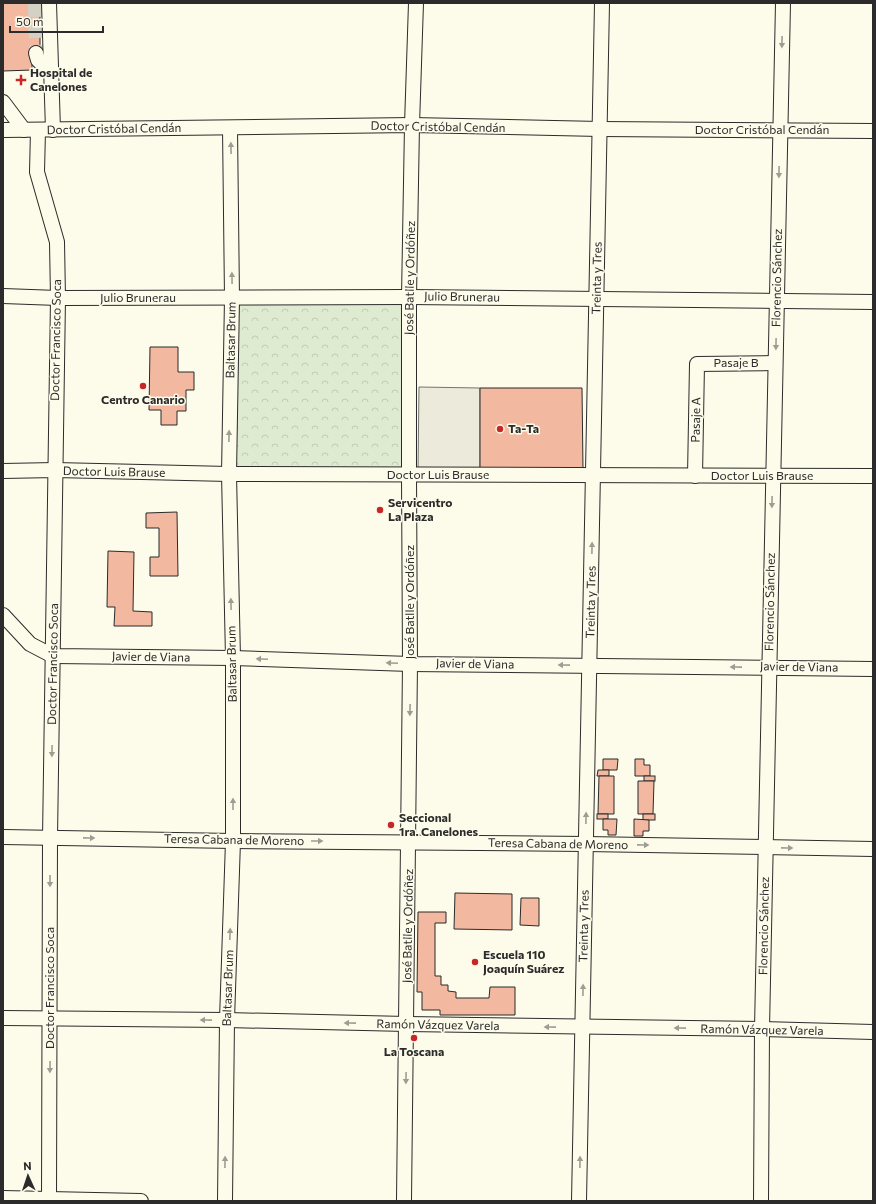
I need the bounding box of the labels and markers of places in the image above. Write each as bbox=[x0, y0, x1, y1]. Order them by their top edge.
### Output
place label: Hospital de Canelones bbox=[30, 65, 92, 93]
marker: Hospital de Canelones bbox=[15, 74, 27, 86]
marker: Centro Canario bbox=[138, 381, 148, 391]
place label: Centro Canario bbox=[101, 392, 185, 406]
place label: Ta-Ta bbox=[508, 421, 539, 435]
marker: Ta-Ta bbox=[495, 424, 505, 434]
place label: Servicentro La Plaza bbox=[388, 495, 452, 523]
marker: Servicentro La Plaza bbox=[375, 505, 385, 515]
place label: Seccional 1ra. Canelones bbox=[399, 810, 479, 838]
marker: Seccional 1ra. Canelones bbox=[386, 820, 396, 830]
place label: Escuela 110 Joaquín Suárez bbox=[483, 947, 564, 976]
marker: Escuela 110 Joaquín Suárez bbox=[470, 957, 480, 967]
marker: La Toscana bbox=[409, 1033, 419, 1043]
place label: La Toscana bbox=[384, 1044, 444, 1058]

